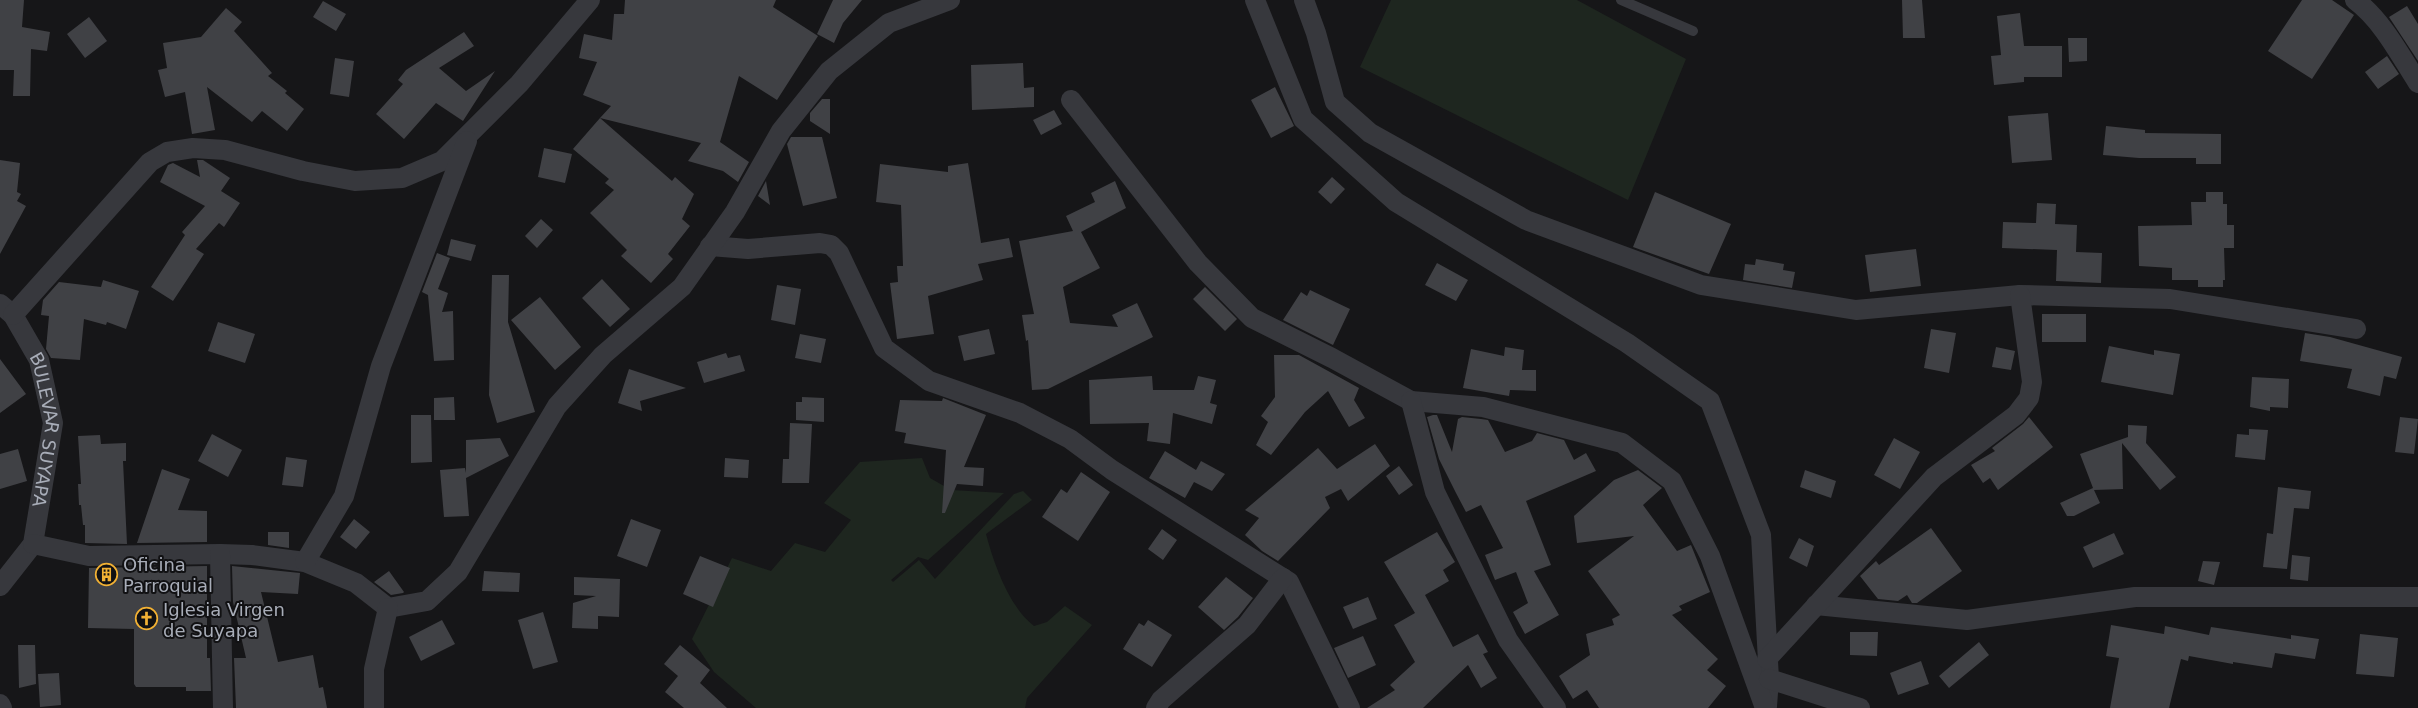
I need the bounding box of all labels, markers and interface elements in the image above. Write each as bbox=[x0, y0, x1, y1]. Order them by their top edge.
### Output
street label: BULEVAR SUYAPA bbox=[26, 348, 64, 509]
place label: Oficina Parroquial bbox=[123, 554, 213, 596]
building icon: Oficina Parroquial bbox=[95, 562, 119, 586]
place label: Iglesia Virgen de Suyapa bbox=[163, 599, 285, 641]
church icon: Iglesia Virgen de Suyapa bbox=[135, 607, 159, 631]

